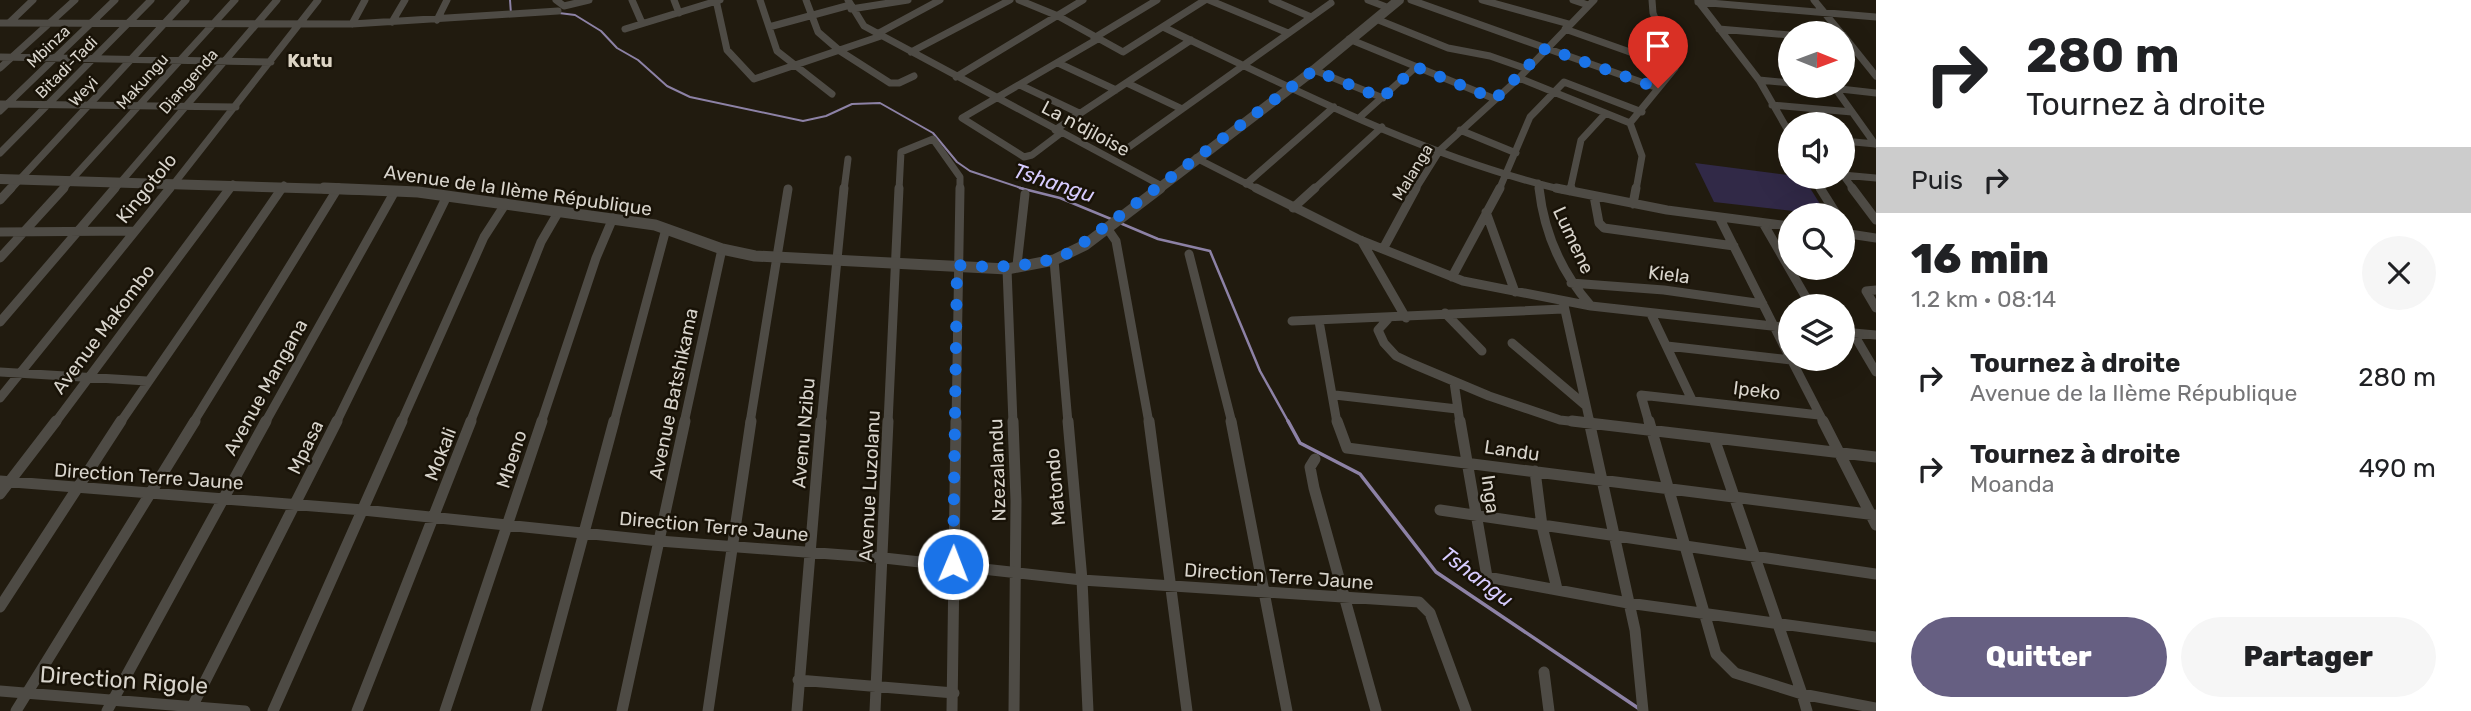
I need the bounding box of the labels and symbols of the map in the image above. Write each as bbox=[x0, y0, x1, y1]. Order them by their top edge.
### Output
pin bbox=[1628, 16, 1688, 88]
street label: Mbinza bbox=[23, 21, 74, 72]
north arrow bbox=[1778, 21, 1855, 98]
street label: Bitadi-Tadi bbox=[31, 32, 101, 102]
street label: Diangenda bbox=[155, 45, 222, 118]
district label: Kutu bbox=[287, 49, 333, 72]
street label: Makungu bbox=[112, 50, 172, 113]
street label: Weyi bbox=[65, 72, 102, 110]
street label: La n'djloise bbox=[1038, 96, 1134, 161]
street label: Malanga bbox=[1388, 141, 1437, 204]
street label: Kingotolo bbox=[111, 149, 182, 228]
water label: Tshangu bbox=[1010, 158, 1098, 207]
street label: Avenue de la IIème République bbox=[382, 160, 653, 221]
street label: Lumene bbox=[1548, 203, 1599, 277]
street label: Avenue Makombo bbox=[47, 260, 160, 399]
street label: Kiela bbox=[1647, 261, 1691, 288]
street label: Avenue Batshikama bbox=[644, 306, 703, 482]
street label: Avenue Mangana bbox=[219, 315, 312, 459]
street label: Ipeko bbox=[1732, 376, 1782, 405]
street label: Avenu Nzibu bbox=[787, 377, 820, 489]
street label: Avenue Luzolanu bbox=[854, 410, 885, 562]
street label: Mpasa bbox=[283, 417, 328, 478]
street label: Nzezalandu bbox=[984, 418, 1011, 522]
street label: Mokali bbox=[420, 424, 461, 484]
street label: Mbeno bbox=[491, 427, 532, 491]
street label: Landu bbox=[1483, 435, 1541, 466]
street label: Matondo bbox=[1041, 447, 1070, 527]
street label: Direction Terre Jaune bbox=[53, 458, 244, 495]
street label: Inga bbox=[1476, 473, 1505, 515]
street label: Direction Terre Jaune bbox=[618, 507, 810, 546]
position arrow bbox=[916, 527, 990, 601]
water label: Tshangu bbox=[1436, 541, 1519, 612]
street label: Direction Terre Jaune bbox=[1183, 558, 1374, 595]
street label: Direction Rigole bbox=[39, 660, 209, 700]

